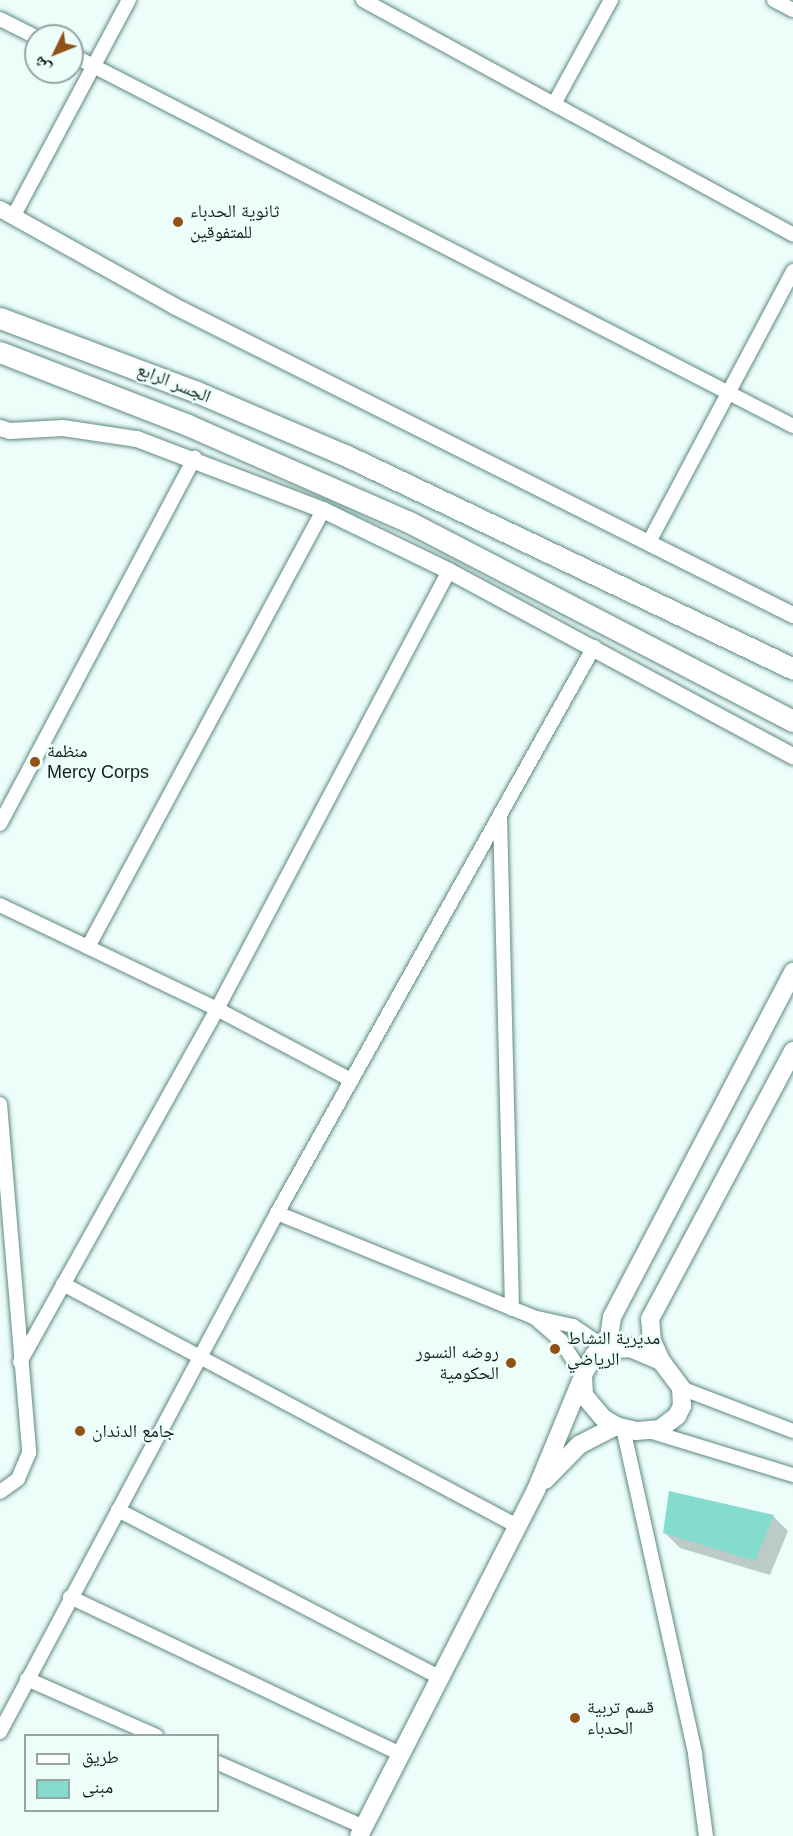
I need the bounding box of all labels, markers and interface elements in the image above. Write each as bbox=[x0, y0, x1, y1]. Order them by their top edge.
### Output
north arrow bbox=[24, 24, 84, 84]
text: ش bbox=[30, 53, 54, 77]
place label: ثانوية الحدباء للمتفوقين bbox=[190, 201, 279, 244]
marker: ثانوية الحدباء للمتفوقين bbox=[171, 215, 185, 229]
street label: الجسر الرابع bbox=[134, 358, 214, 408]
place label: منظمة Mercy Corps bbox=[47, 741, 149, 783]
marker: منظمة Mercy Corps bbox=[28, 755, 42, 769]
place label: مديرية النشاط الرياضي bbox=[567, 1328, 660, 1370]
place label: روضه النسور الحكومية bbox=[416, 1342, 499, 1384]
marker: مديرية النشاط الرياضي bbox=[548, 1342, 562, 1356]
marker: روضه النسور الحكومية bbox=[504, 1356, 518, 1370]
place label: جامع الدندان bbox=[92, 1420, 175, 1442]
marker: جامع الدندان bbox=[73, 1424, 87, 1438]
place label: قسم تربية الحدباء bbox=[587, 1697, 654, 1740]
marker: قسم تربية الحدباء bbox=[568, 1711, 582, 1725]
legend bbox=[24, 1734, 219, 1812]
text: طريق bbox=[82, 1747, 119, 1767]
text: مبنى bbox=[82, 1777, 113, 1797]

